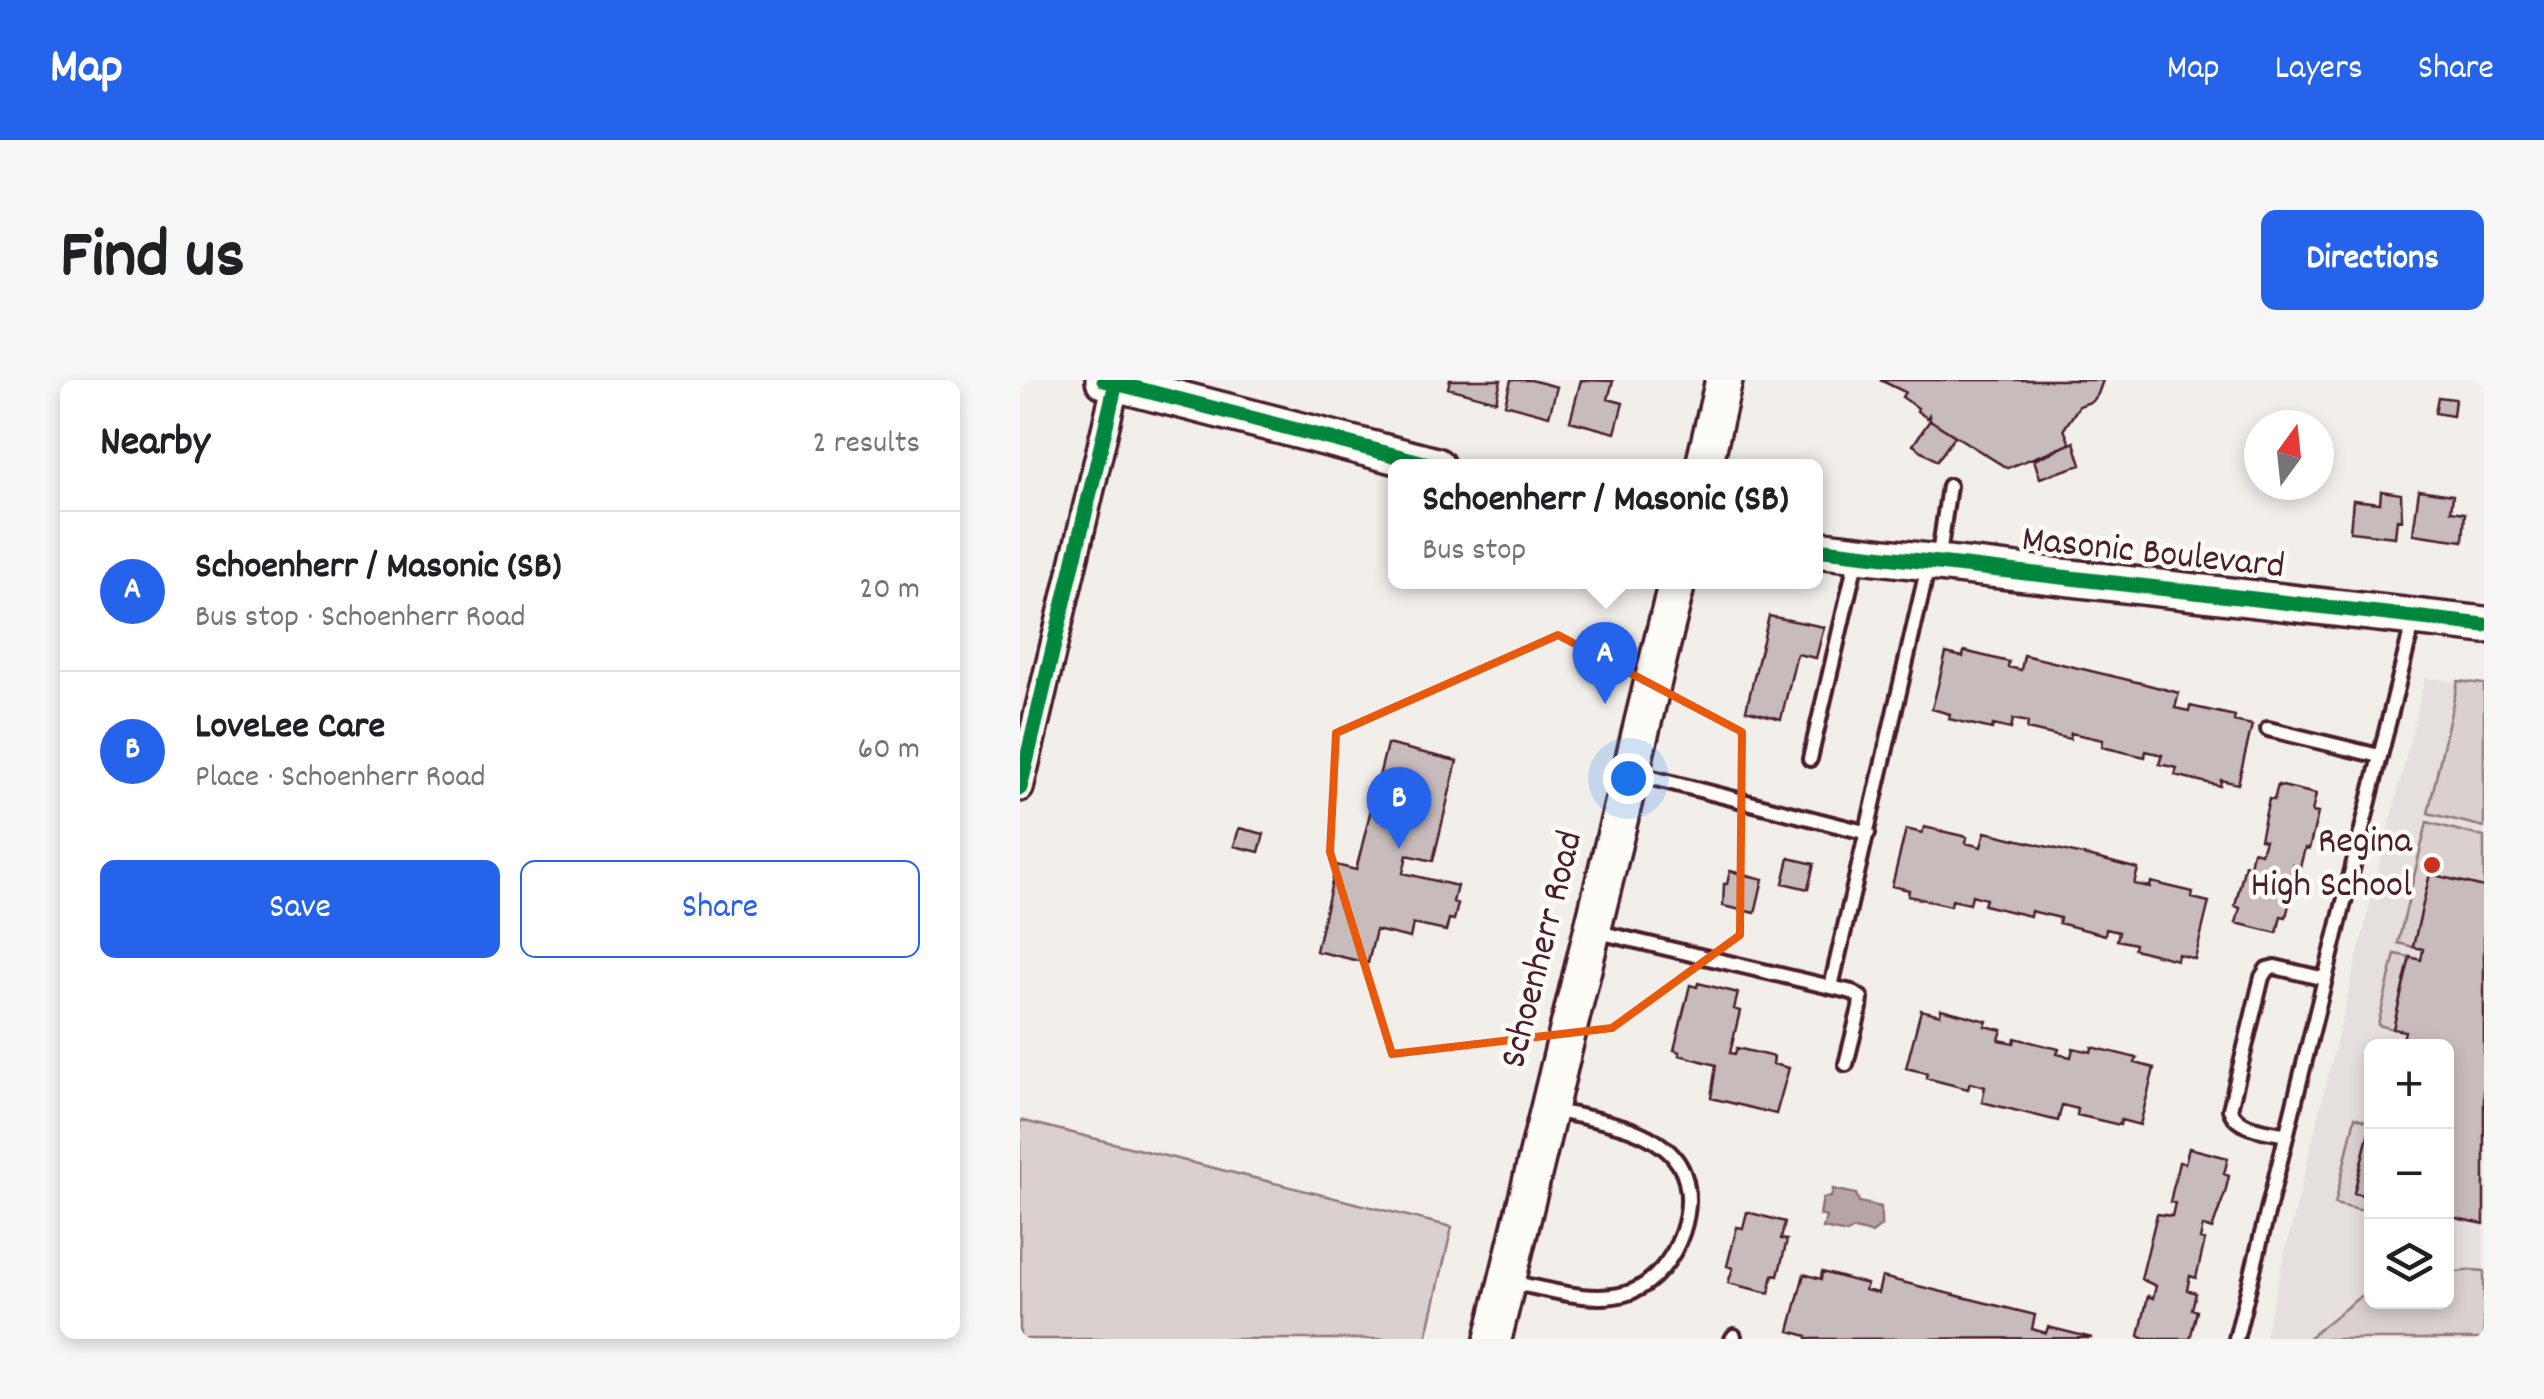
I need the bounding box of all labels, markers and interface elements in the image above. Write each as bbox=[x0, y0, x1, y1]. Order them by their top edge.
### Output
text: Map bbox=[50, 36, 123, 105]
text: Map bbox=[2167, 45, 2220, 95]
text: Layers bbox=[2275, 45, 2363, 95]
text: Share bbox=[2418, 45, 2494, 95]
text: Find us bbox=[60, 210, 245, 310]
button: Directions bbox=[2261, 210, 2484, 310]
north arrow bbox=[2244, 410, 2334, 500]
text: Nearby bbox=[100, 415, 210, 475]
text: 2 results bbox=[813, 422, 920, 468]
popup bbox=[1388, 459, 1823, 589]
text: Schoenherr / Masonic (SB) bbox=[1422, 474, 1789, 529]
street label: Masonic Boulevard bbox=[2019, 514, 2287, 596]
text: Bus stop bbox=[1422, 529, 1526, 575]
text: Schoenherr / Masonic (SB) bbox=[195, 541, 561, 596]
text: A bbox=[124, 568, 141, 614]
text: 20 m bbox=[859, 568, 920, 614]
text: Bus stop · Schoenherr Road bbox=[195, 596, 525, 642]
pin: A bbox=[1572, 622, 1638, 704]
text: LoveLee Care bbox=[195, 701, 385, 756]
text: B bbox=[125, 728, 140, 774]
text: 60 m bbox=[858, 728, 920, 774]
your location bbox=[1603, 753, 1654, 804]
text: Place · Schoenherr Road bbox=[195, 756, 485, 802]
pin: B bbox=[1366, 766, 1432, 849]
place label: Regina High School bbox=[2251, 816, 2413, 915]
street label: Schoenherr Road bbox=[1488, 826, 1600, 1074]
marker: Regina High School bbox=[2421, 854, 2443, 876]
button: Save bbox=[100, 860, 500, 958]
button: Share bbox=[520, 860, 920, 958]
map controls bbox=[2364, 1039, 2454, 1309]
button: + bbox=[2364, 1039, 2454, 1129]
button: − bbox=[2364, 1129, 2454, 1219]
button: layers bbox=[2364, 1219, 2454, 1309]

